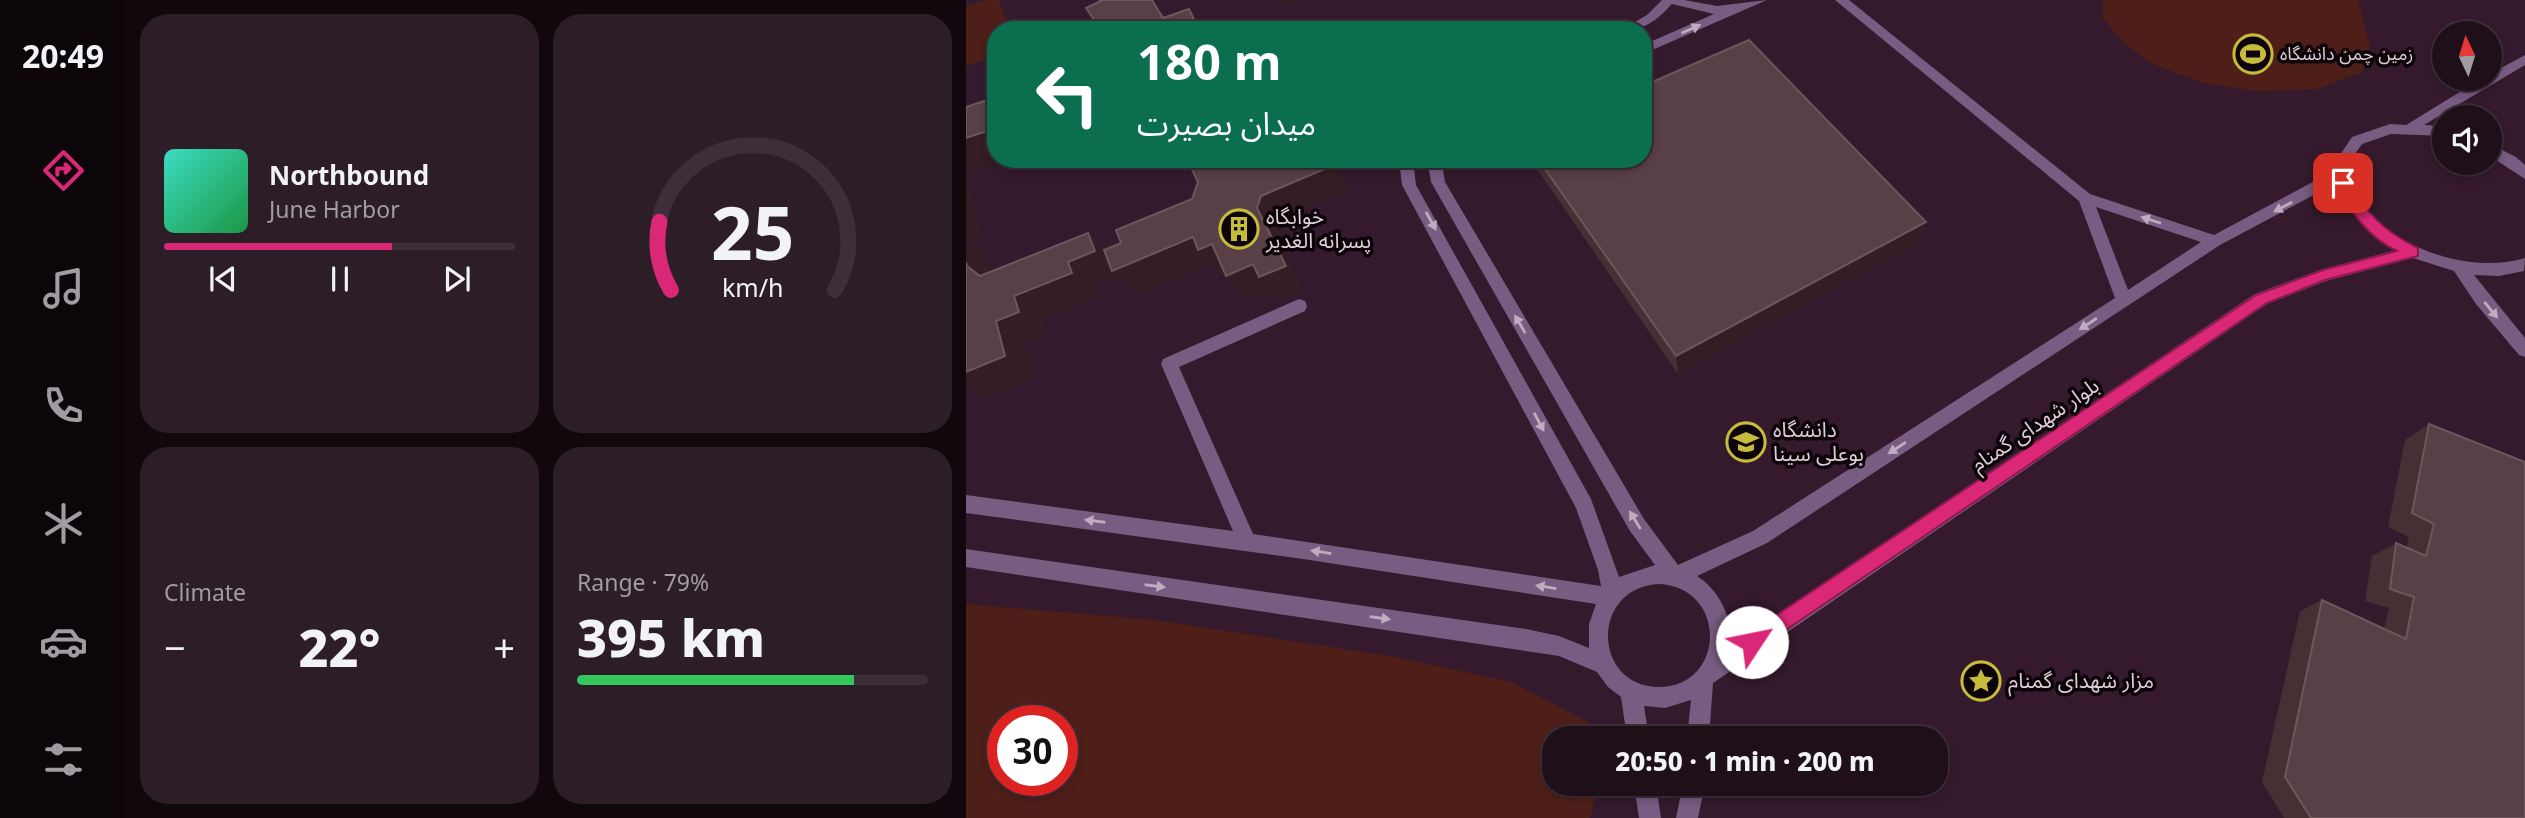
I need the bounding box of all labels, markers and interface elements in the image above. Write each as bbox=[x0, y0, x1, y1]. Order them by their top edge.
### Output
north arrow bbox=[2432, 21, 2502, 91]
map controls bbox=[2432, 21, 2502, 175]
one-way arrow bbox=[1681, 23, 1701, 35]
text: 180 m bbox=[1137, 28, 1282, 94]
sports icon: زمین چمن دانشگاه bbox=[2232, 33, 2274, 75]
text: 20:49 bbox=[22, 34, 104, 77]
place label: زمین چمن دانشگاه bbox=[2280, 41, 2413, 65]
icon: left bbox=[1022, 49, 1113, 140]
text: میدان بصیرت bbox=[1137, 101, 1316, 144]
button: sound bbox=[2432, 105, 2502, 175]
icon: directions bbox=[39, 146, 88, 195]
pin bbox=[2313, 153, 2373, 213]
text: Northbound bbox=[269, 157, 429, 193]
icon: arrive bbox=[2324, 164, 2362, 202]
text: 25 bbox=[711, 182, 794, 281]
text: June Harbor bbox=[269, 193, 400, 225]
one-way arrow bbox=[2273, 201, 2293, 212]
place label: خوابگاه پسرانه الغدیر bbox=[1265, 202, 1371, 254]
building icon: خوابگاه پسرانه الغدیر bbox=[1218, 208, 1260, 250]
one-way arrow bbox=[1424, 212, 1436, 232]
one-way arrow bbox=[2140, 214, 2161, 225]
icon: previous bbox=[204, 260, 242, 298]
icon: pause bbox=[321, 260, 359, 298]
icon: next bbox=[438, 260, 476, 298]
icon: music bbox=[39, 264, 88, 313]
text: km/h bbox=[722, 270, 783, 304]
one-way arrow bbox=[2483, 301, 2498, 319]
one-way arrow bbox=[1514, 314, 1526, 333]
one-way arrow bbox=[2079, 317, 2098, 330]
street label: بلوار شهدای گمنام bbox=[1965, 371, 2106, 480]
icon: phone bbox=[39, 381, 88, 430]
one-way arrow bbox=[1532, 412, 1544, 432]
place label: دانشگاه بوعلی سینا bbox=[1773, 415, 1864, 467]
school or university icon: دانشگاه بوعلی سینا bbox=[1725, 421, 1767, 463]
one-way arrow bbox=[1888, 441, 1907, 454]
icon: climate bbox=[39, 499, 88, 548]
one-way arrow bbox=[1628, 511, 1641, 530]
one-way arrow bbox=[1084, 515, 1106, 526]
one-way arrow bbox=[1310, 546, 1332, 557]
text: Range · 79% bbox=[577, 566, 709, 598]
text: Climate bbox=[164, 576, 246, 608]
one-way arrow bbox=[1144, 580, 1166, 591]
one-way arrow bbox=[1534, 581, 1556, 592]
text: 395 km bbox=[577, 601, 765, 672]
position arrow bbox=[1715, 605, 1789, 679]
text: 22° bbox=[298, 611, 381, 682]
one-way arrow bbox=[1369, 613, 1391, 624]
icon: car bbox=[39, 617, 88, 666]
text: − bbox=[164, 621, 186, 673]
text: + bbox=[493, 621, 515, 673]
place icon: مزار شهدای گمنام bbox=[1960, 660, 2002, 702]
place label: مزار شهدای گمنام bbox=[2008, 666, 2154, 697]
speed limit sign: 30 bbox=[987, 705, 1078, 796]
icon: filters bbox=[39, 735, 88, 784]
text: 20:50 · 1 min · 200 m bbox=[1615, 743, 1875, 779]

